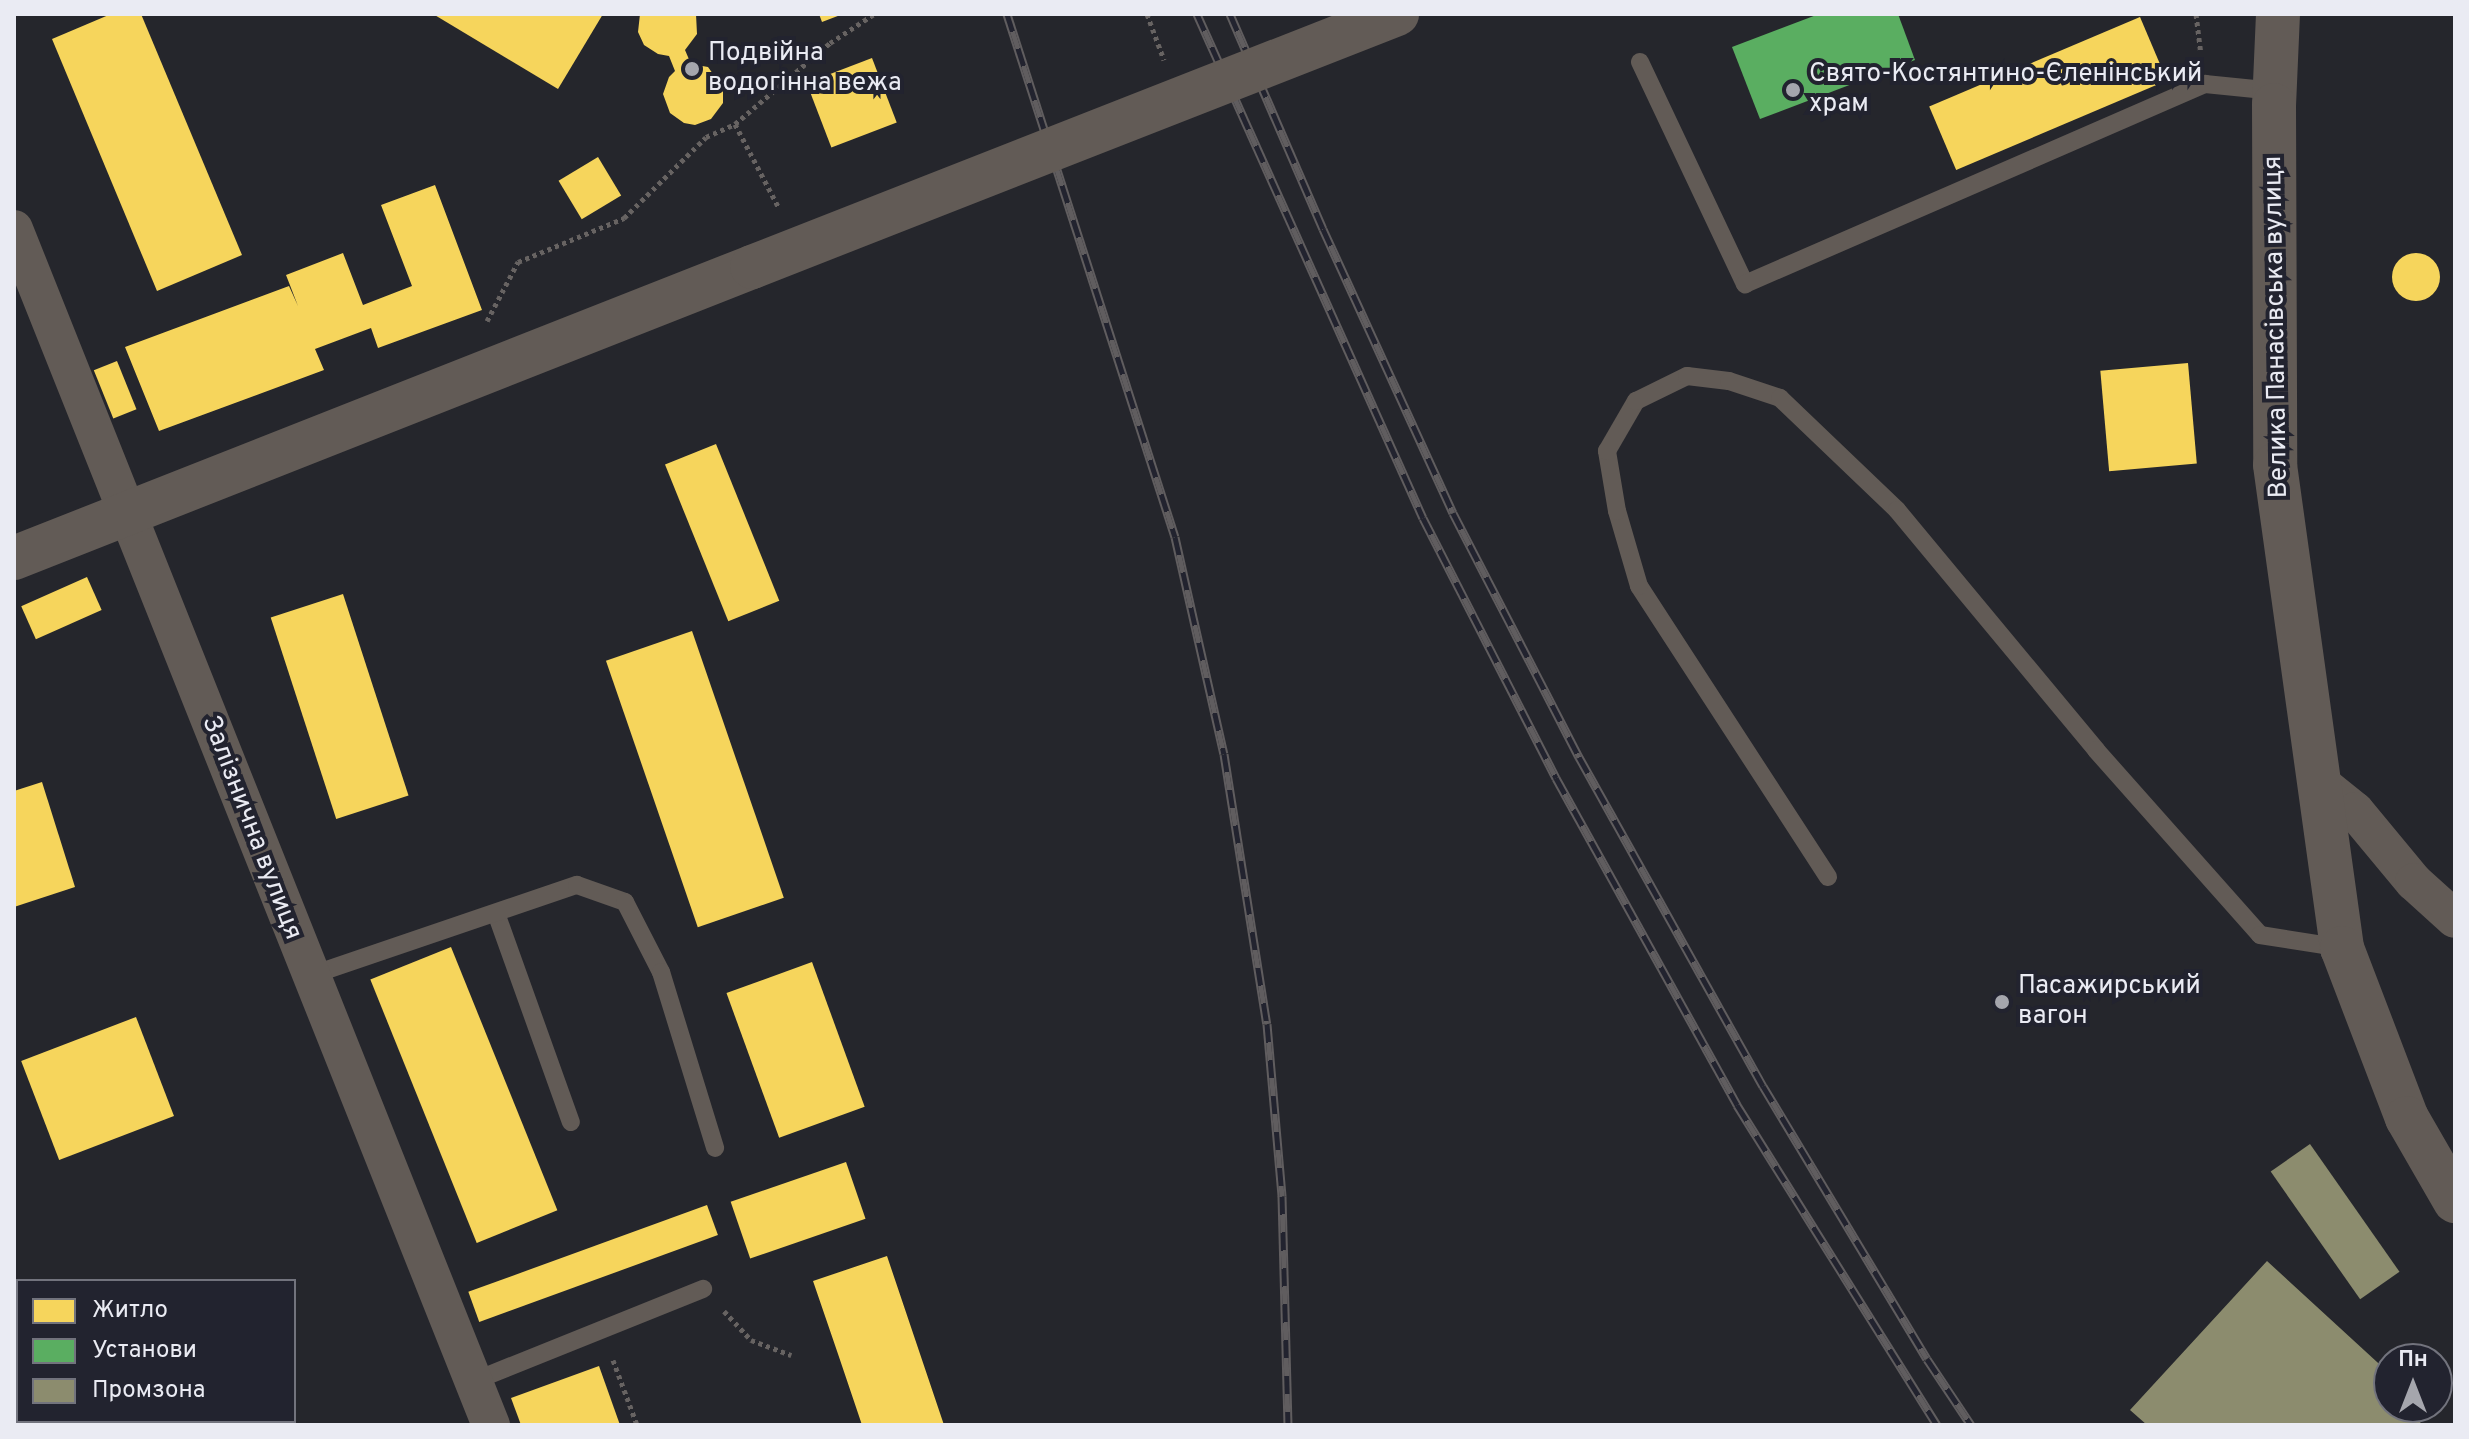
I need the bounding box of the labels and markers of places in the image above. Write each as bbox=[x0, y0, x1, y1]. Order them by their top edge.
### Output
place label: Подвійна водогінна вежа bbox=[708, 38, 902, 100]
place label: Свято-Костянтино-Єленінський храм bbox=[1809, 59, 2202, 120]
marker: Подвійна водогінна вежа bbox=[683, 60, 701, 78]
marker: Свято-Костянтино-Єленінський храм bbox=[1784, 81, 1802, 99]
place label: Пасажирський вагон bbox=[2018, 971, 2201, 1032]
marker: Пасажирський вагон bbox=[1993, 993, 2011, 1011]

